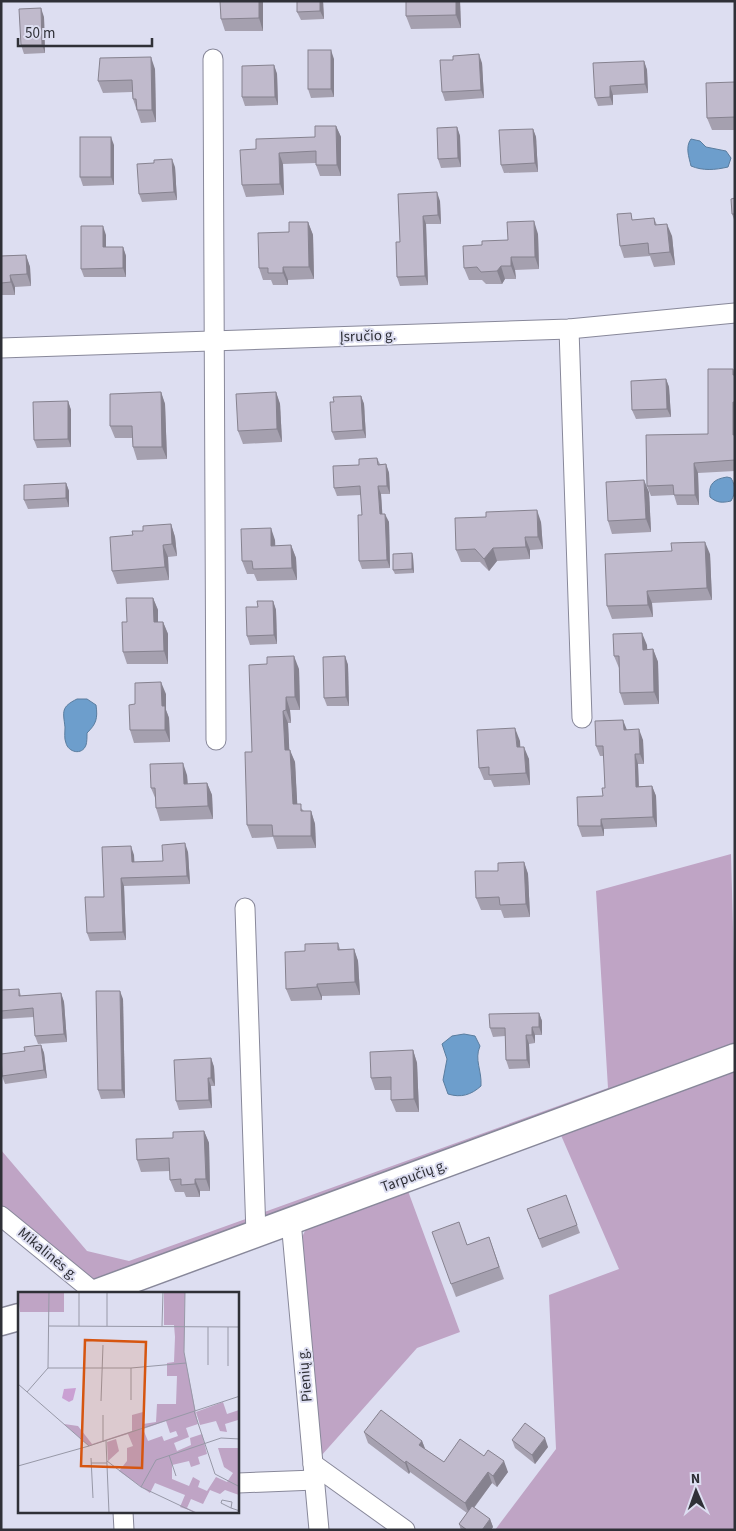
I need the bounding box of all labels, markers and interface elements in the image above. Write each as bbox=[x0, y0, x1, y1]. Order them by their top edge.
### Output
scale bar bbox=[18, 15, 151, 47]
text: 50 m bbox=[25, 23, 55, 44]
street label: Įsručio g. bbox=[339, 325, 397, 347]
street label: Tarpučių g. bbox=[378, 1154, 450, 1198]
street label: Mikalinės g. bbox=[13, 1222, 83, 1286]
inset map bbox=[18, 1292, 239, 1514]
street label: Pienių g. bbox=[292, 1347, 318, 1403]
north arrow bbox=[671, 1466, 721, 1516]
text: N bbox=[691, 1469, 701, 1489]

